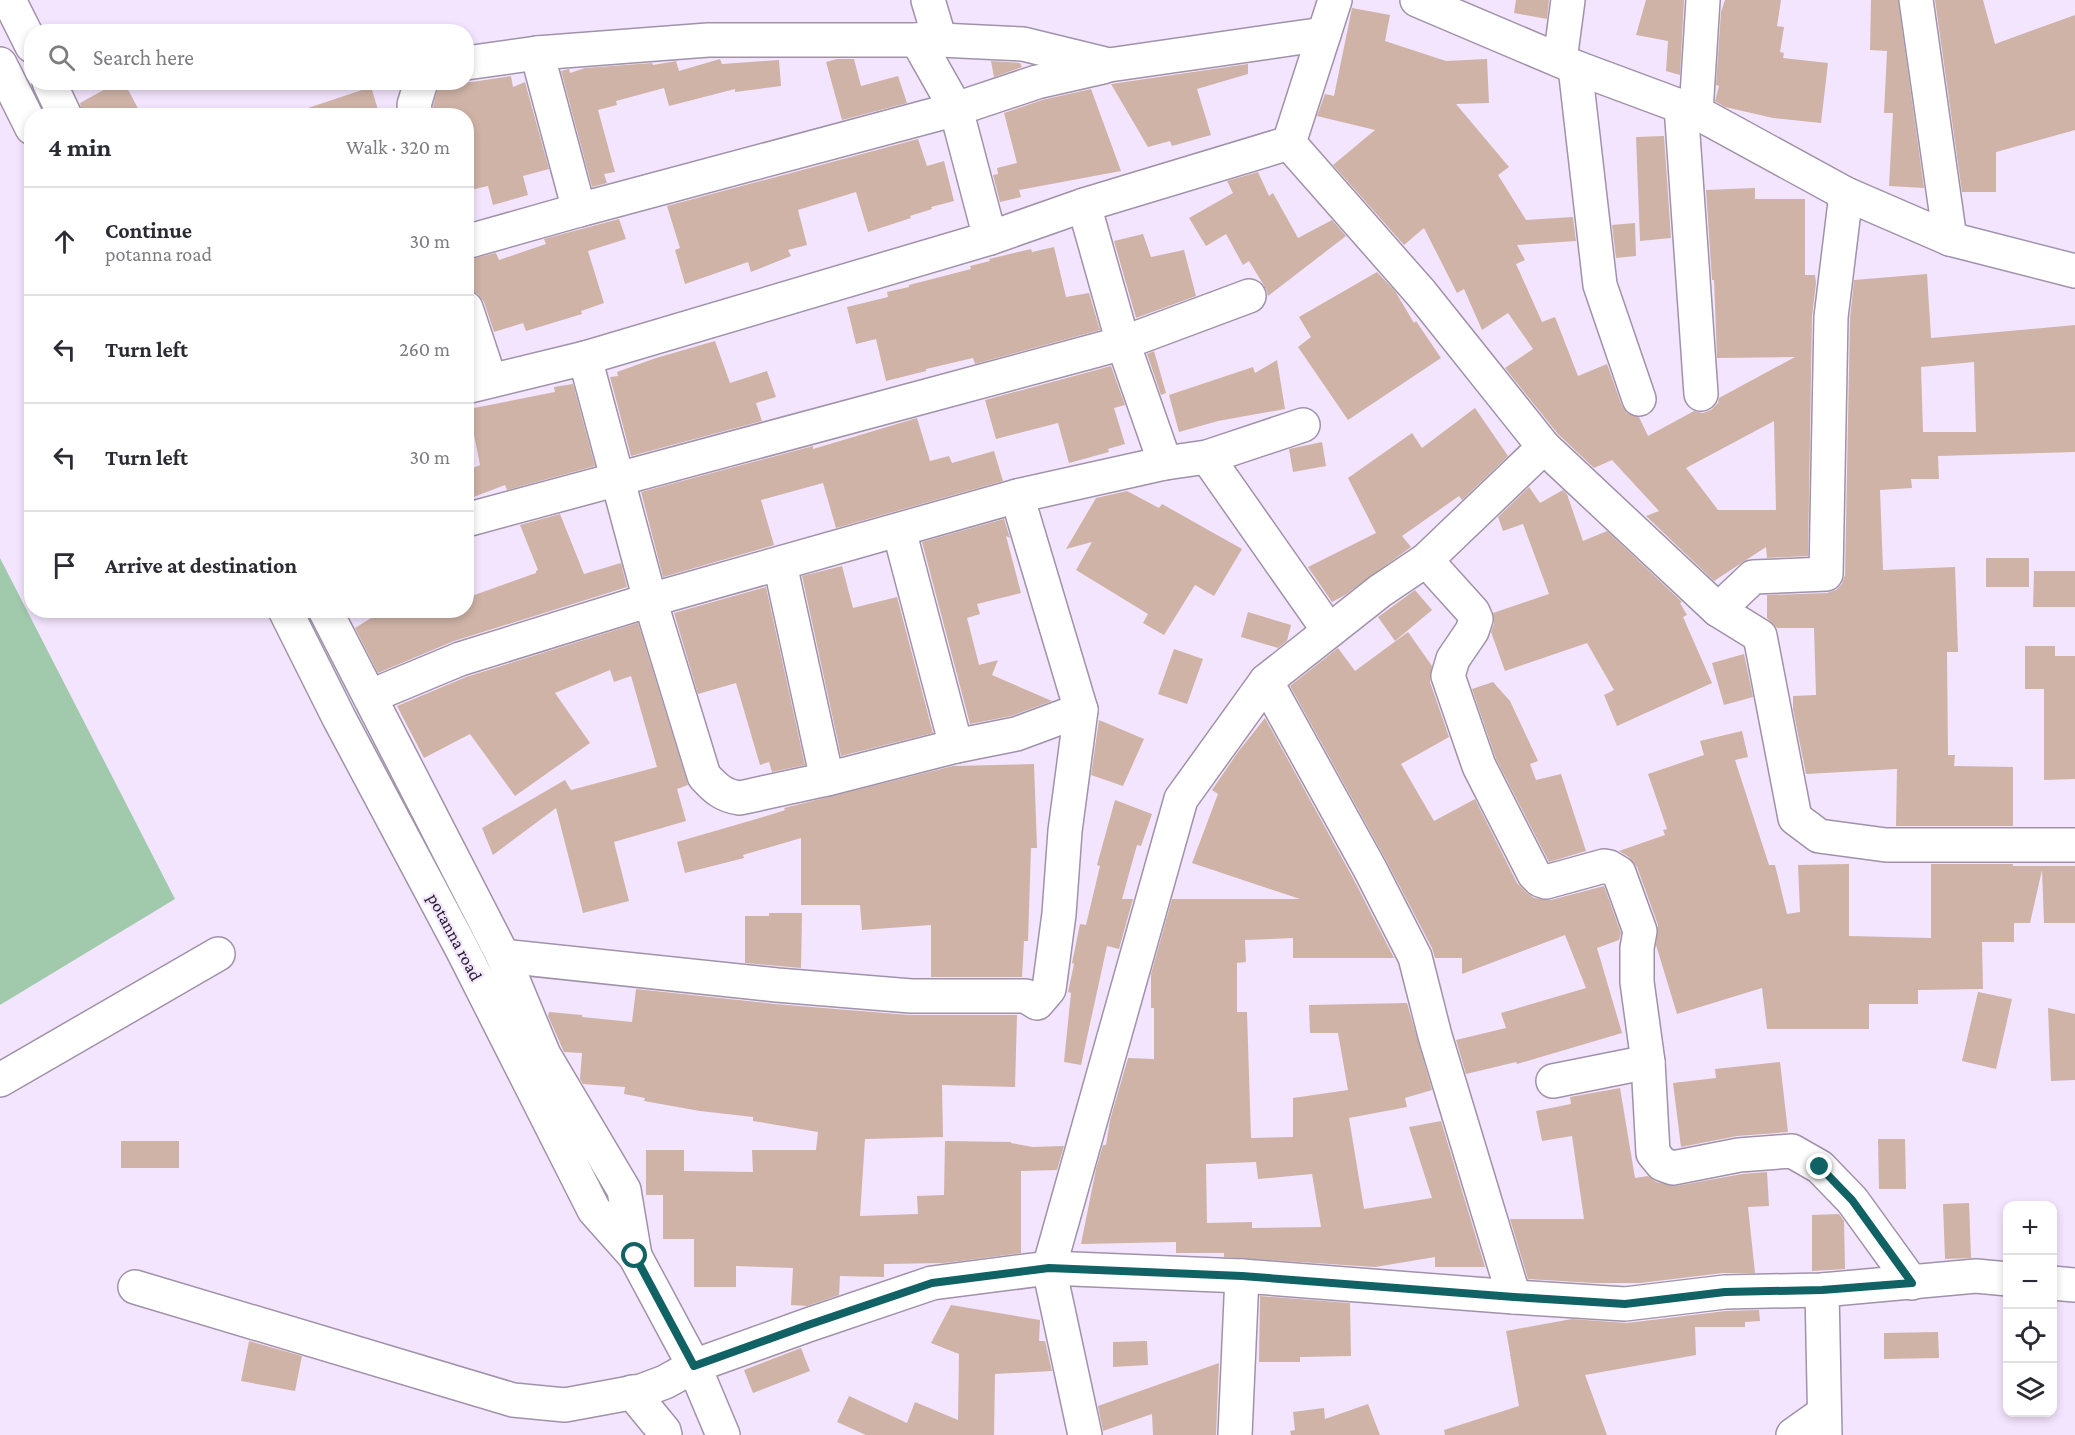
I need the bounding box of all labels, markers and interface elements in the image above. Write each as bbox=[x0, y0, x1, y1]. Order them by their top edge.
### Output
search box bbox=[24, 24, 474, 90]
icon: search bbox=[45, 41, 78, 74]
text: Search here bbox=[93, 45, 194, 70]
text: 4 min bbox=[48, 133, 112, 162]
text: Walk · 320 m bbox=[346, 136, 450, 158]
text: Continue bbox=[105, 218, 192, 243]
icon: ahead bbox=[48, 225, 81, 258]
text: 30 m bbox=[409, 230, 450, 252]
text: potanna road bbox=[105, 243, 212, 265]
icon: left bbox=[48, 333, 81, 366]
text: Turn left bbox=[105, 337, 188, 362]
text: 260 m bbox=[399, 338, 450, 360]
icon: left bbox=[48, 441, 81, 474]
text: Turn left bbox=[105, 445, 188, 470]
text: 30 m bbox=[409, 446, 450, 468]
icon: arrive bbox=[48, 549, 81, 582]
text: Arrive at destination bbox=[105, 553, 297, 578]
street label: potanna road bbox=[424, 890, 487, 985]
route end bbox=[1806, 1153, 1832, 1179]
map controls bbox=[2003, 1201, 2057, 1417]
button: + bbox=[2003, 1201, 2057, 1255]
route start bbox=[621, 1242, 647, 1268]
button: − bbox=[2003, 1255, 2057, 1309]
button: locate bbox=[2003, 1309, 2057, 1363]
button: layers bbox=[2003, 1363, 2057, 1417]

